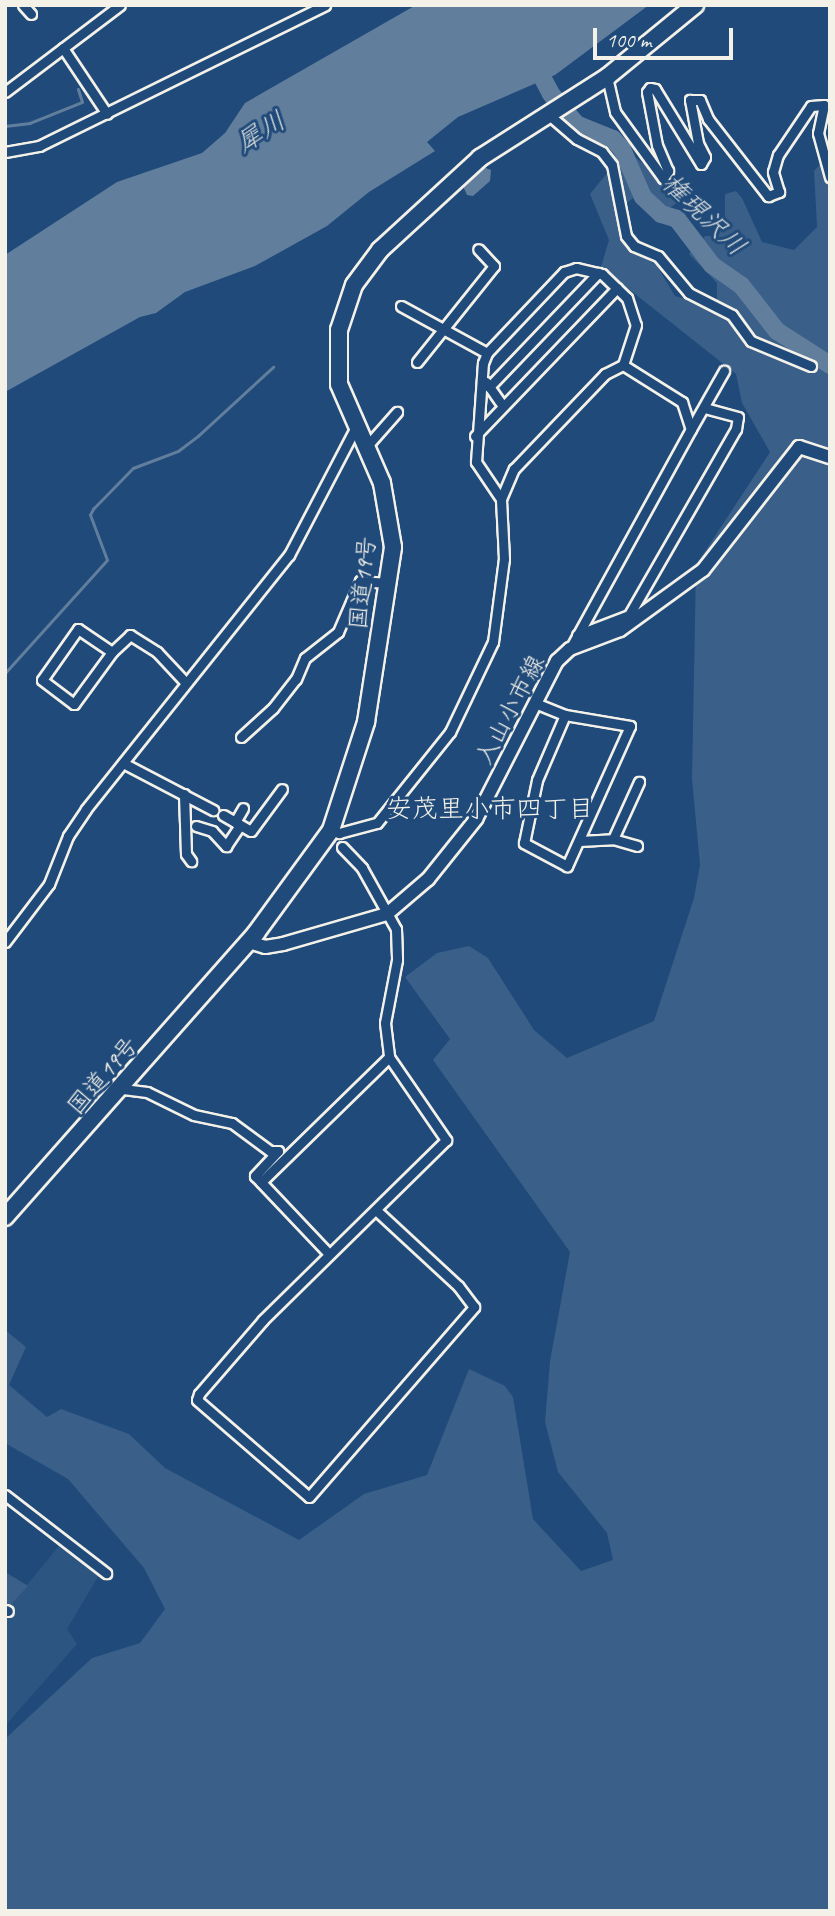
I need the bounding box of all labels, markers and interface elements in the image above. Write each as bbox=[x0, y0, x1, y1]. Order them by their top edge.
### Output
scale bar bbox=[597, 14, 737, 58]
text: 100 m bbox=[606, 27, 651, 53]
water label: 犀川 bbox=[231, 105, 291, 159]
water label: 権現沢川 bbox=[656, 168, 752, 262]
street label: 国道19号 bbox=[344, 535, 382, 631]
street label: 入山小市線 bbox=[469, 650, 551, 770]
district label: 安茂里小市四丁目 bbox=[386, 793, 594, 825]
street label: 国道19号 bbox=[61, 1031, 145, 1121]

